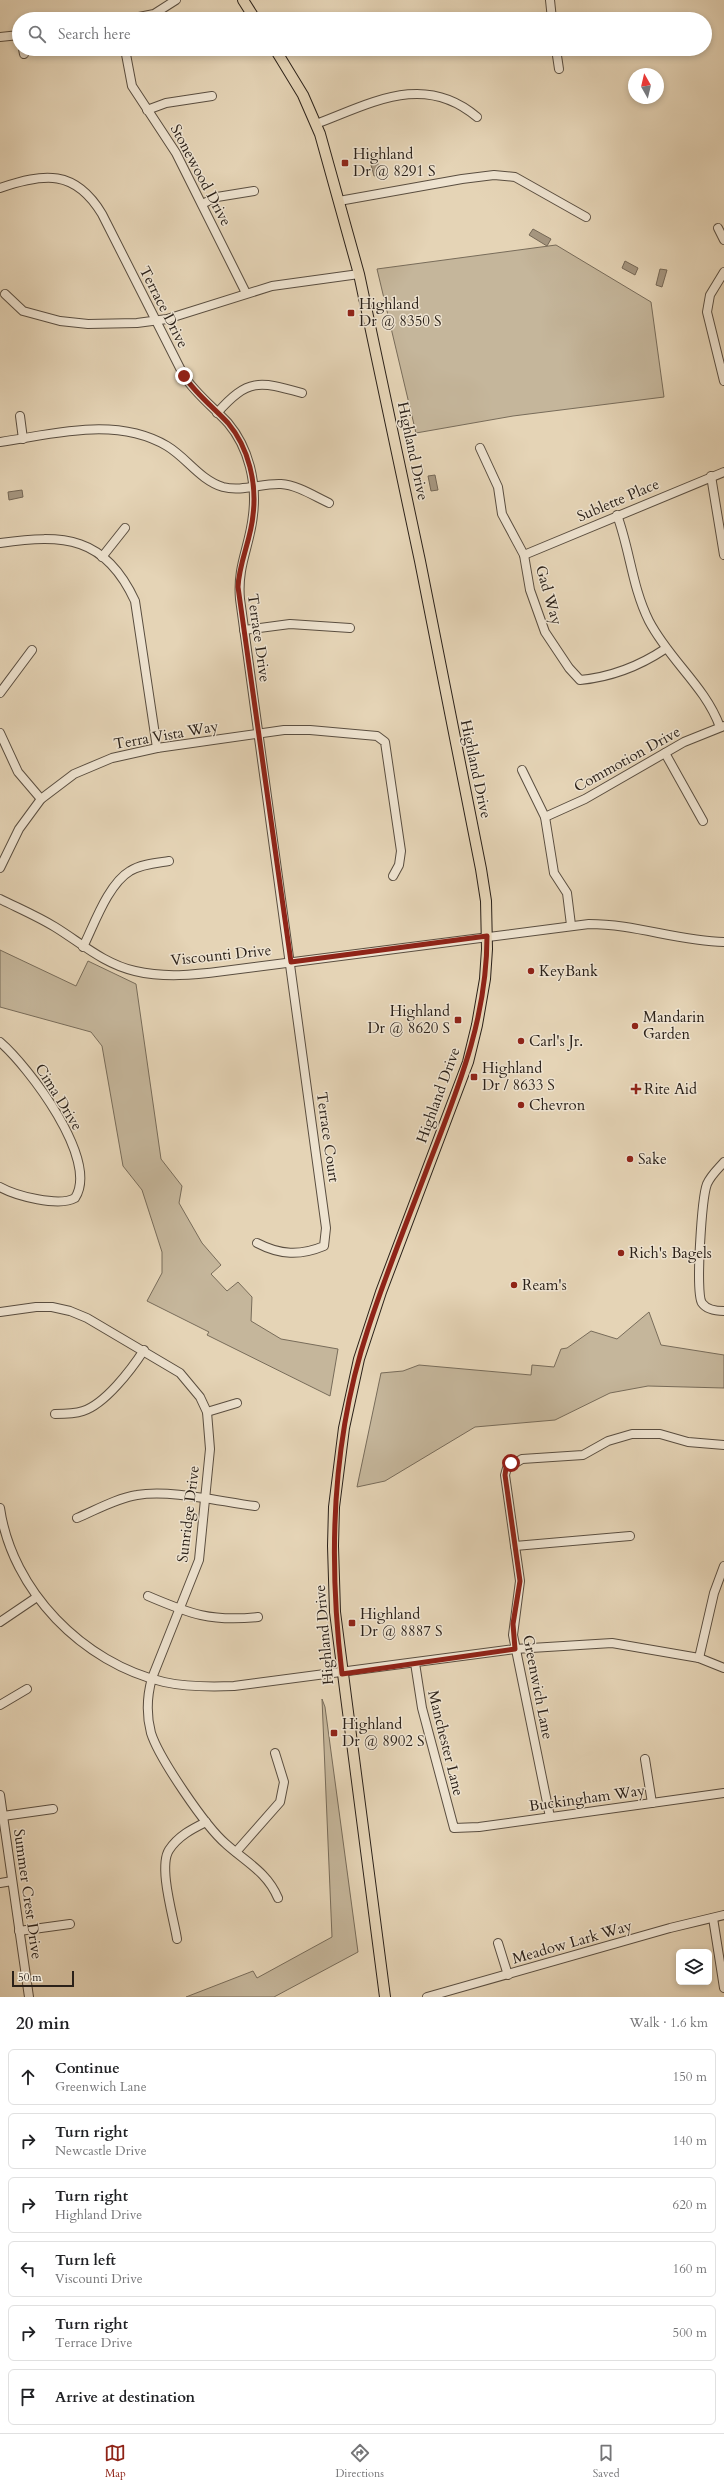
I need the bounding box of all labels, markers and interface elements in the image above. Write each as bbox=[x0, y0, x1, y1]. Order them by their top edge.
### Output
search box bbox=[12, 12, 712, 56]
icon: search bbox=[26, 23, 48, 45]
text: Search here bbox=[58, 24, 131, 44]
north arrow bbox=[628, 68, 664, 104]
street label: Stonewood Drive bbox=[166, 121, 236, 229]
place label: Highland Dr @ 8291 S bbox=[353, 144, 436, 181]
marker: Highland Dr @ 8291 S bbox=[340, 158, 350, 168]
street label: Terrace Drive bbox=[135, 263, 193, 351]
place label: Highland Dr @ 8350 S bbox=[359, 294, 442, 331]
marker: Highland Dr @ 8350 S bbox=[346, 308, 356, 318]
route end bbox=[175, 367, 193, 385]
street label: Highland Drive bbox=[393, 400, 433, 502]
street label: Sublette Place bbox=[574, 474, 662, 526]
street label: Gad Way bbox=[531, 563, 567, 627]
street label: Terrace Drive bbox=[243, 592, 275, 684]
street label: Terra Vista Way bbox=[112, 716, 220, 754]
street label: Highland Drive bbox=[456, 718, 496, 820]
street label: Commotion Drive bbox=[570, 721, 684, 797]
street label: Viscounti Drive bbox=[170, 940, 273, 970]
place label: KeyBank bbox=[539, 961, 598, 981]
marker: KeyBank bbox=[526, 966, 536, 976]
place label: Highland Dr @ 8620 S bbox=[367, 1001, 450, 1038]
place label: Mandarin Garden bbox=[643, 1007, 705, 1044]
marker: Highland Dr @ 8620 S bbox=[453, 1015, 463, 1025]
marker: Mandarin Garden bbox=[630, 1021, 640, 1031]
place label: Carl's Jr. bbox=[529, 1031, 583, 1051]
marker: Carl's Jr. bbox=[516, 1036, 526, 1046]
street label: Highland Drive bbox=[411, 1044, 465, 1146]
place label: Highland Dr / 8633 S bbox=[482, 1058, 555, 1095]
street label: Cima Drive bbox=[31, 1060, 87, 1134]
marker: Highland Dr / 8633 S bbox=[469, 1072, 479, 1082]
place label: Rite Aid bbox=[644, 1079, 697, 1099]
marker: Rite Aid bbox=[631, 1084, 641, 1094]
street label: Terrace Court bbox=[312, 1091, 344, 1184]
place label: Chevron bbox=[529, 1095, 586, 1115]
marker: Chevron bbox=[516, 1100, 526, 1110]
place label: Sake bbox=[638, 1149, 667, 1169]
marker: Sake bbox=[625, 1154, 635, 1164]
place label: Rich's Bagels bbox=[629, 1243, 712, 1263]
marker: Rich's Bagels bbox=[616, 1248, 626, 1258]
place label: Ream's bbox=[522, 1275, 567, 1295]
marker: Ream's bbox=[509, 1280, 519, 1290]
route start bbox=[502, 1454, 520, 1472]
street label: Sunridge Drive bbox=[172, 1464, 204, 1564]
street label: Highland Drive bbox=[310, 1584, 338, 1686]
place label: Highland Dr @ 8887 S bbox=[360, 1604, 443, 1641]
marker: Highland Dr @ 8887 S bbox=[347, 1618, 357, 1628]
street label: Greenwich Lane bbox=[518, 1633, 558, 1741]
street label: Manchester Lane bbox=[423, 1688, 469, 1798]
place label: Highland Dr @ 8902 S bbox=[342, 1714, 425, 1751]
marker: Highland Dr @ 8902 S bbox=[329, 1728, 339, 1738]
street label: Buckingham Way bbox=[528, 1780, 646, 1816]
street label: Summer Crest Drive bbox=[9, 1828, 47, 1961]
street label: Meadow Lark Way bbox=[510, 1915, 634, 1969]
map controls bbox=[676, 1949, 712, 1985]
button: layers bbox=[676, 1949, 712, 1985]
scale bar bbox=[12, 1969, 74, 1988]
text: 50 m bbox=[18, 1970, 42, 1985]
text: 20 min bbox=[16, 2012, 70, 2035]
text: Walk · 1.6 km bbox=[629, 2014, 708, 2032]
text: Continue bbox=[55, 2058, 120, 2078]
icon: ahead bbox=[17, 2066, 39, 2088]
text: 150 m bbox=[673, 2068, 707, 2086]
text: Greenwich Lane bbox=[55, 2078, 147, 2096]
text: Turn right bbox=[55, 2122, 128, 2142]
icon: right bbox=[17, 2130, 39, 2152]
text: 140 m bbox=[673, 2132, 707, 2150]
text: Newcastle Drive bbox=[55, 2142, 147, 2160]
text: Turn right bbox=[55, 2186, 128, 2206]
icon: right bbox=[17, 2194, 39, 2216]
text: 620 m bbox=[673, 2196, 707, 2214]
text: Highland Drive bbox=[55, 2206, 142, 2224]
text: Turn left bbox=[55, 2250, 116, 2270]
icon: left bbox=[17, 2258, 39, 2280]
text: 160 m bbox=[673, 2260, 707, 2278]
text: Viscounti Drive bbox=[55, 2270, 143, 2288]
text: Turn right bbox=[55, 2314, 128, 2334]
icon: right bbox=[17, 2322, 39, 2344]
text: 500 m bbox=[673, 2324, 707, 2342]
text: Terrace Drive bbox=[55, 2334, 132, 2352]
icon: arrive bbox=[17, 2386, 39, 2408]
text: Arrive at destination bbox=[55, 2387, 195, 2407]
tab: Map bbox=[104, 2442, 126, 2481]
tab: Directions bbox=[335, 2442, 384, 2481]
tab: Saved bbox=[593, 2442, 620, 2481]

